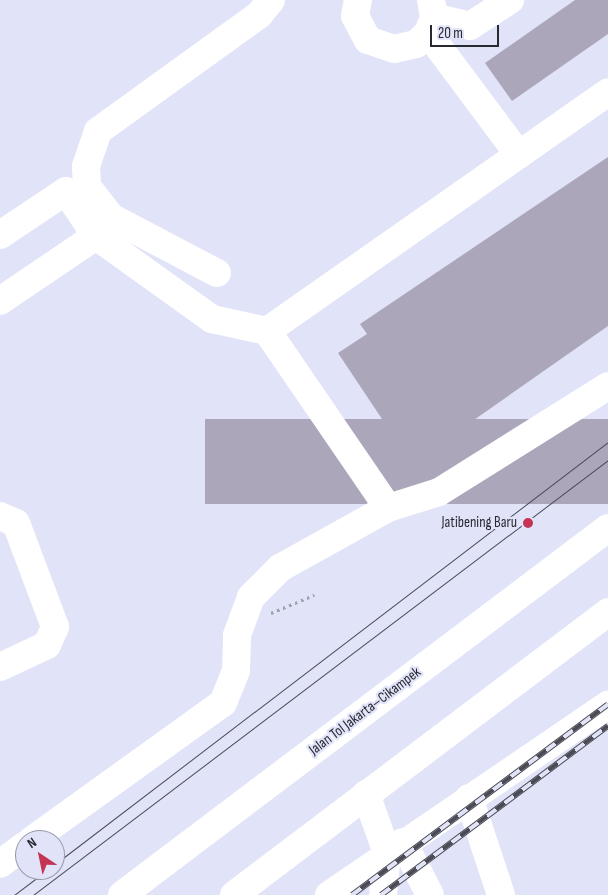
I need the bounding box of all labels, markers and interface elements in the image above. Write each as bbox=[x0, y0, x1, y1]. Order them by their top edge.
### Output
scale bar bbox=[433, 15, 502, 47]
text: 20 m bbox=[438, 24, 463, 43]
place label: Jatibening Baru bbox=[441, 514, 517, 532]
marker: Jatibening Baru bbox=[521, 516, 535, 530]
street label: Jalan Tol Jakarta–Cikampek bbox=[306, 663, 424, 759]
north arrow bbox=[15, 830, 65, 880]
text: N bbox=[24, 834, 40, 852]

